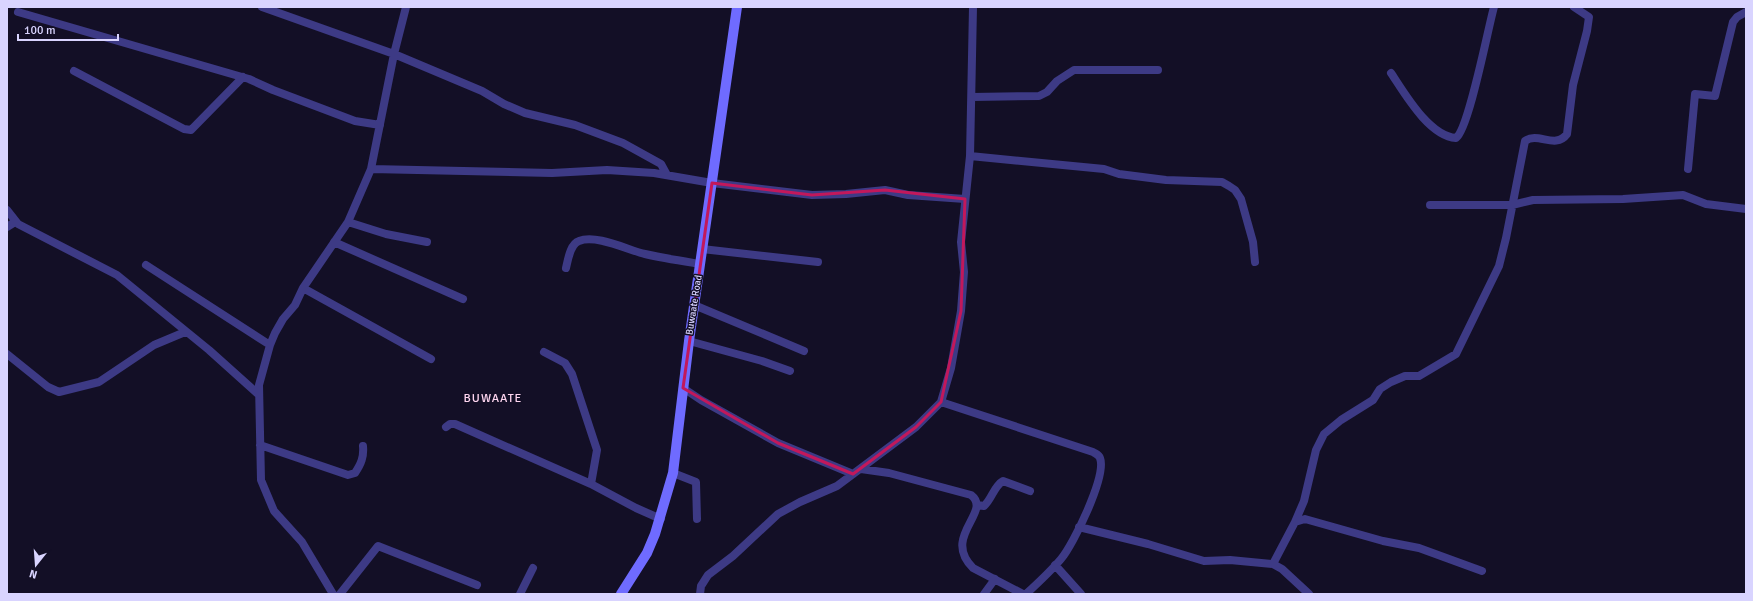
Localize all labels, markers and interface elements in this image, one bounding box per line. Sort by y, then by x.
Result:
scale bar [18,16,118,42]
text: 100 m [24,23,56,38]
street label: Buwaate Road [683,274,705,336]
district label: BUWAATE [464,391,522,406]
north arrow [16,545,56,585]
text: N [28,567,39,581]

